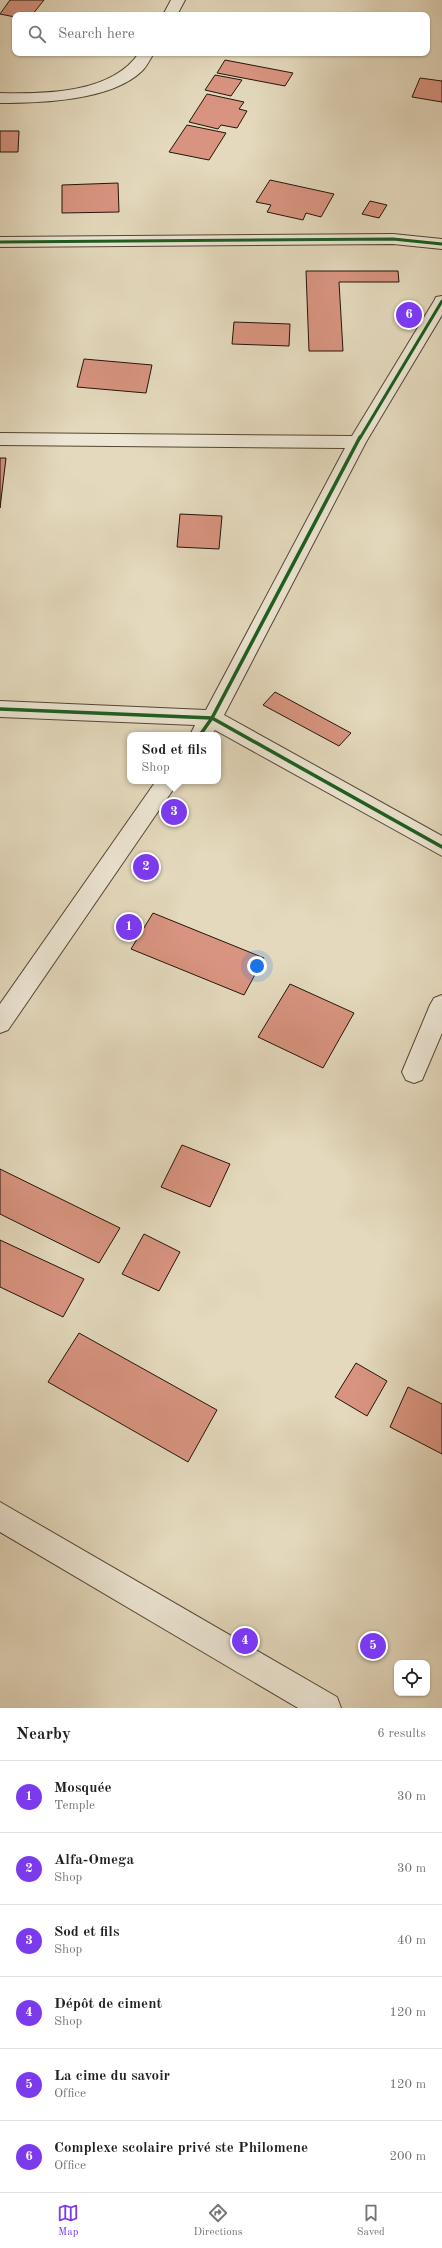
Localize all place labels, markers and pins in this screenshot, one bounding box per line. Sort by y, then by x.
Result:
pin: 6 [396,300,422,330]
pin: 3 [161,797,187,827]
pin: 2 [133,852,159,882]
pin: 1 [116,912,142,942]
pin: 4 [232,1626,258,1656]
pin: 5 [360,1631,386,1661]

